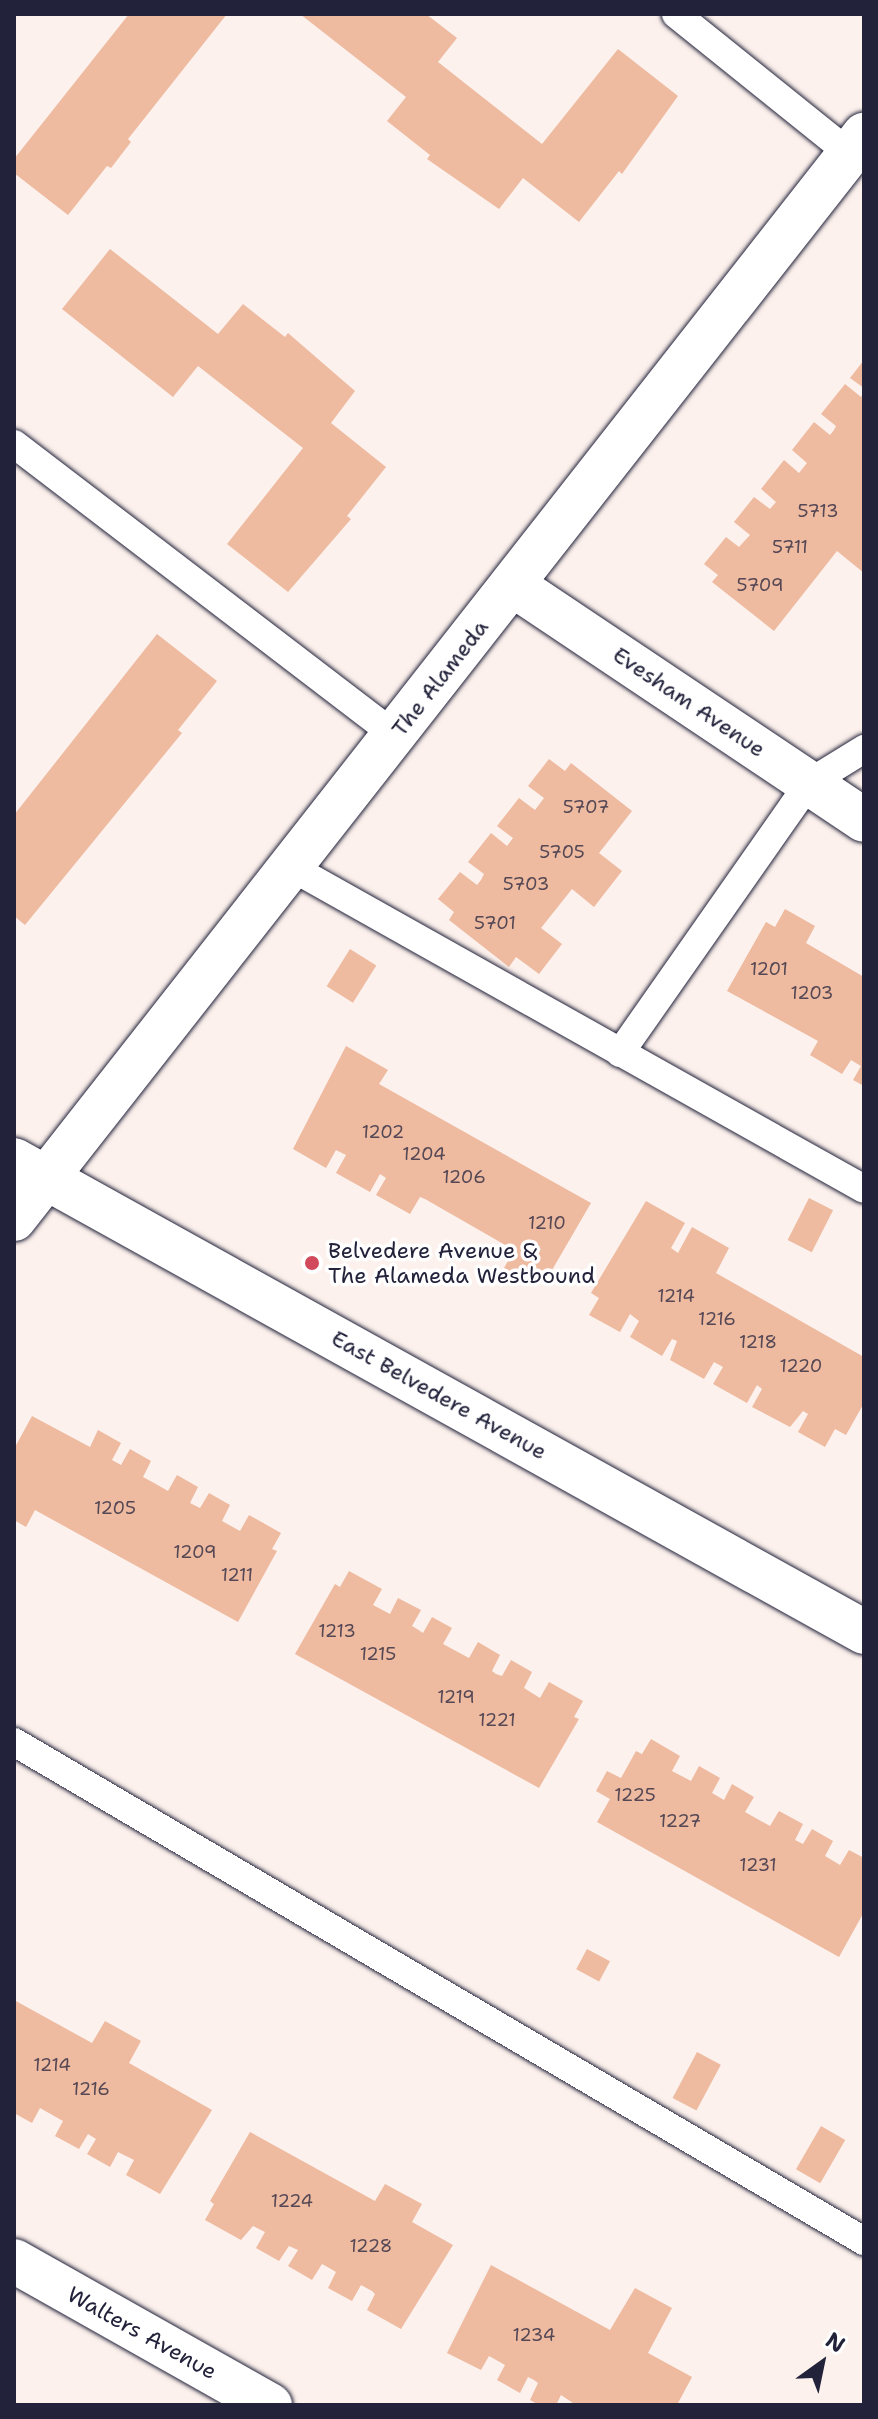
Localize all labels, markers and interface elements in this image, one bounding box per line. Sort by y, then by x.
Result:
house number: 5713 [797,500,839,522]
house number: 5711 [772,536,808,558]
house number: 5709 [737,574,783,596]
street label: The Alameda [386,614,494,742]
street label: Evesham Avenue [608,641,770,763]
house number: 5707 [563,796,609,818]
house number: 5705 [539,841,585,863]
house number: 5703 [503,873,549,895]
house number: 5701 [474,912,516,934]
house number: 1201 [750,958,788,980]
house number: 1203 [791,982,833,1004]
house number: 1202 [362,1121,404,1143]
house number: 1204 [402,1143,446,1165]
house number: 1206 [442,1166,486,1188]
house number: 1210 [528,1212,566,1234]
place label: Belvedere Avenue & The Alameda Westbound [328,1237,595,1288]
marker: Belvedere Avenue & The Alameda Westbound [303,1254,321,1272]
house number: 1214 [657,1285,695,1307]
house number: 1216 [698,1308,736,1330]
street label: East Belvedere Avenue [327,1325,551,1465]
house number: 1218 [739,1331,777,1353]
house number: 1220 [780,1355,822,1377]
house number: 1205 [94,1497,136,1519]
house number: 1209 [173,1541,217,1563]
house number: 1211 [221,1564,253,1586]
house number: 1213 [318,1620,356,1642]
house number: 1215 [360,1643,396,1665]
house number: 1219 [437,1686,475,1708]
house number: 1221 [478,1709,516,1731]
house number: 1225 [614,1784,656,1806]
house number: 1227 [659,1810,701,1832]
house number: 1231 [739,1854,777,1876]
house number: 1214 [33,2054,71,2076]
house number: 1216 [72,2078,110,2100]
house number: 1224 [271,2190,313,2212]
house number: 1228 [350,2235,392,2257]
street label: Walters Avenue [63,2281,221,2385]
north arrow [782,2323,862,2403]
house number: 1234 [513,2324,555,2346]
text: N [820,2326,851,2359]

